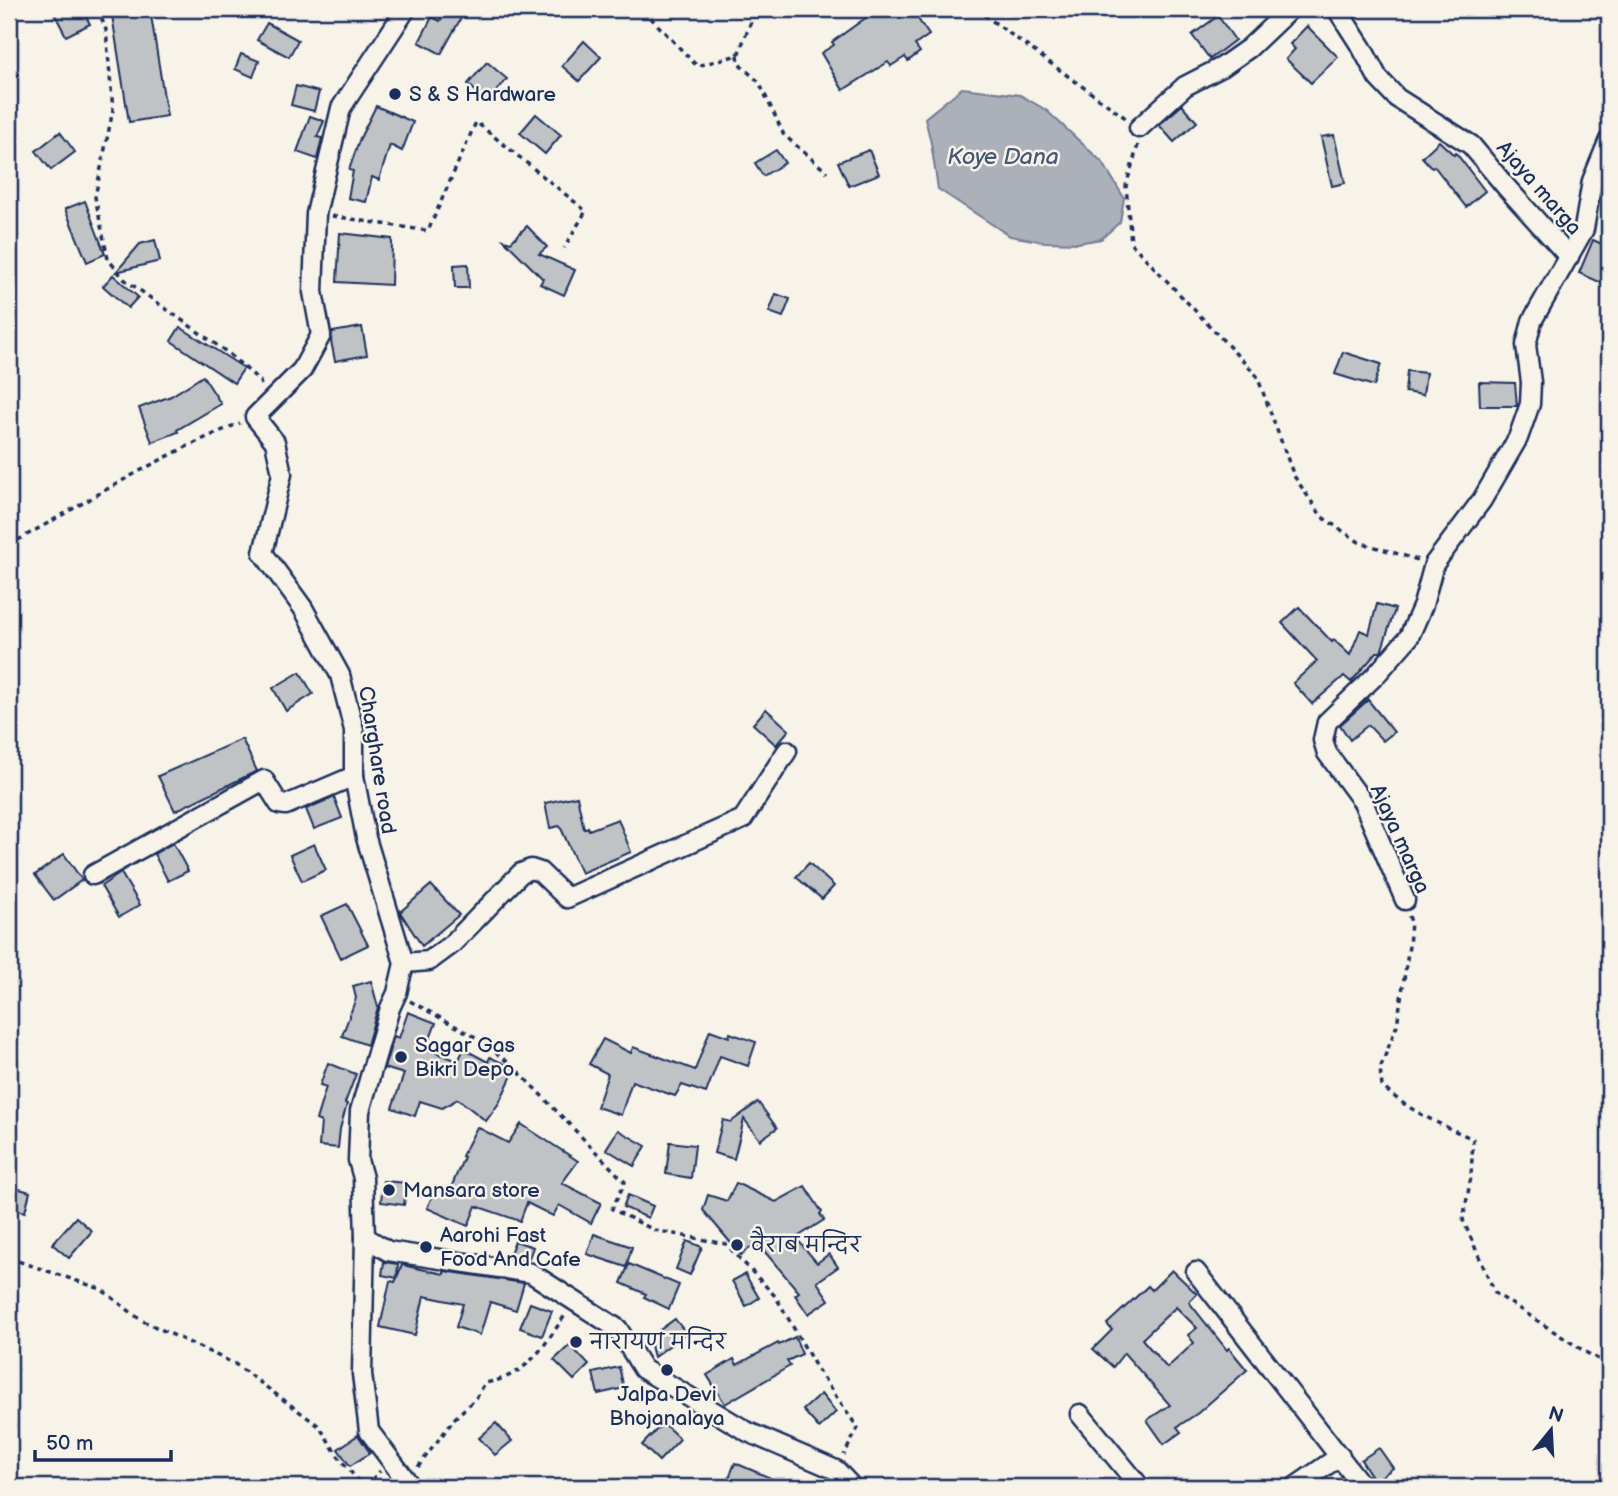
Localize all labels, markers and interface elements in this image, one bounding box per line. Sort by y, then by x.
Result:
place label: S & S Hardware [409,82,556,107]
marker: S & S Hardware [387,86,403,102]
street label: Ajaya marga [1491,136,1587,240]
water label: Koye Dana [947,143,1059,171]
street label: Charghare road [353,684,401,836]
street label: Ajaya marga [1365,781,1435,897]
place label: Sagar Gas Bikri Depo [415,1033,515,1082]
marker: Sagar Gas Bikri Depo [393,1049,409,1065]
place label: Mansara store [403,1178,540,1203]
marker: Mansara store [381,1182,397,1198]
place label: Aarohi Fast Food And Cafe [440,1223,581,1272]
place label: वैराब मन्दिर [750,1226,862,1258]
marker: वैराब मन्दिर [729,1237,745,1253]
marker: Aarohi Fast Food And Cafe [418,1239,434,1255]
place label: नारायण मन्दिर [589,1326,728,1355]
marker: नारायण मन्दिर [568,1334,584,1350]
marker: Jalpa Devi Bhojanalaya [659,1362,675,1378]
place label: Jalpa Devi Bhojanalaya [609,1382,725,1431]
north arrow [1516,1394,1586,1464]
text: N [1545,1402,1566,1428]
scale bar [35,1419,172,1463]
text: 50 m [46,1431,93,1456]

